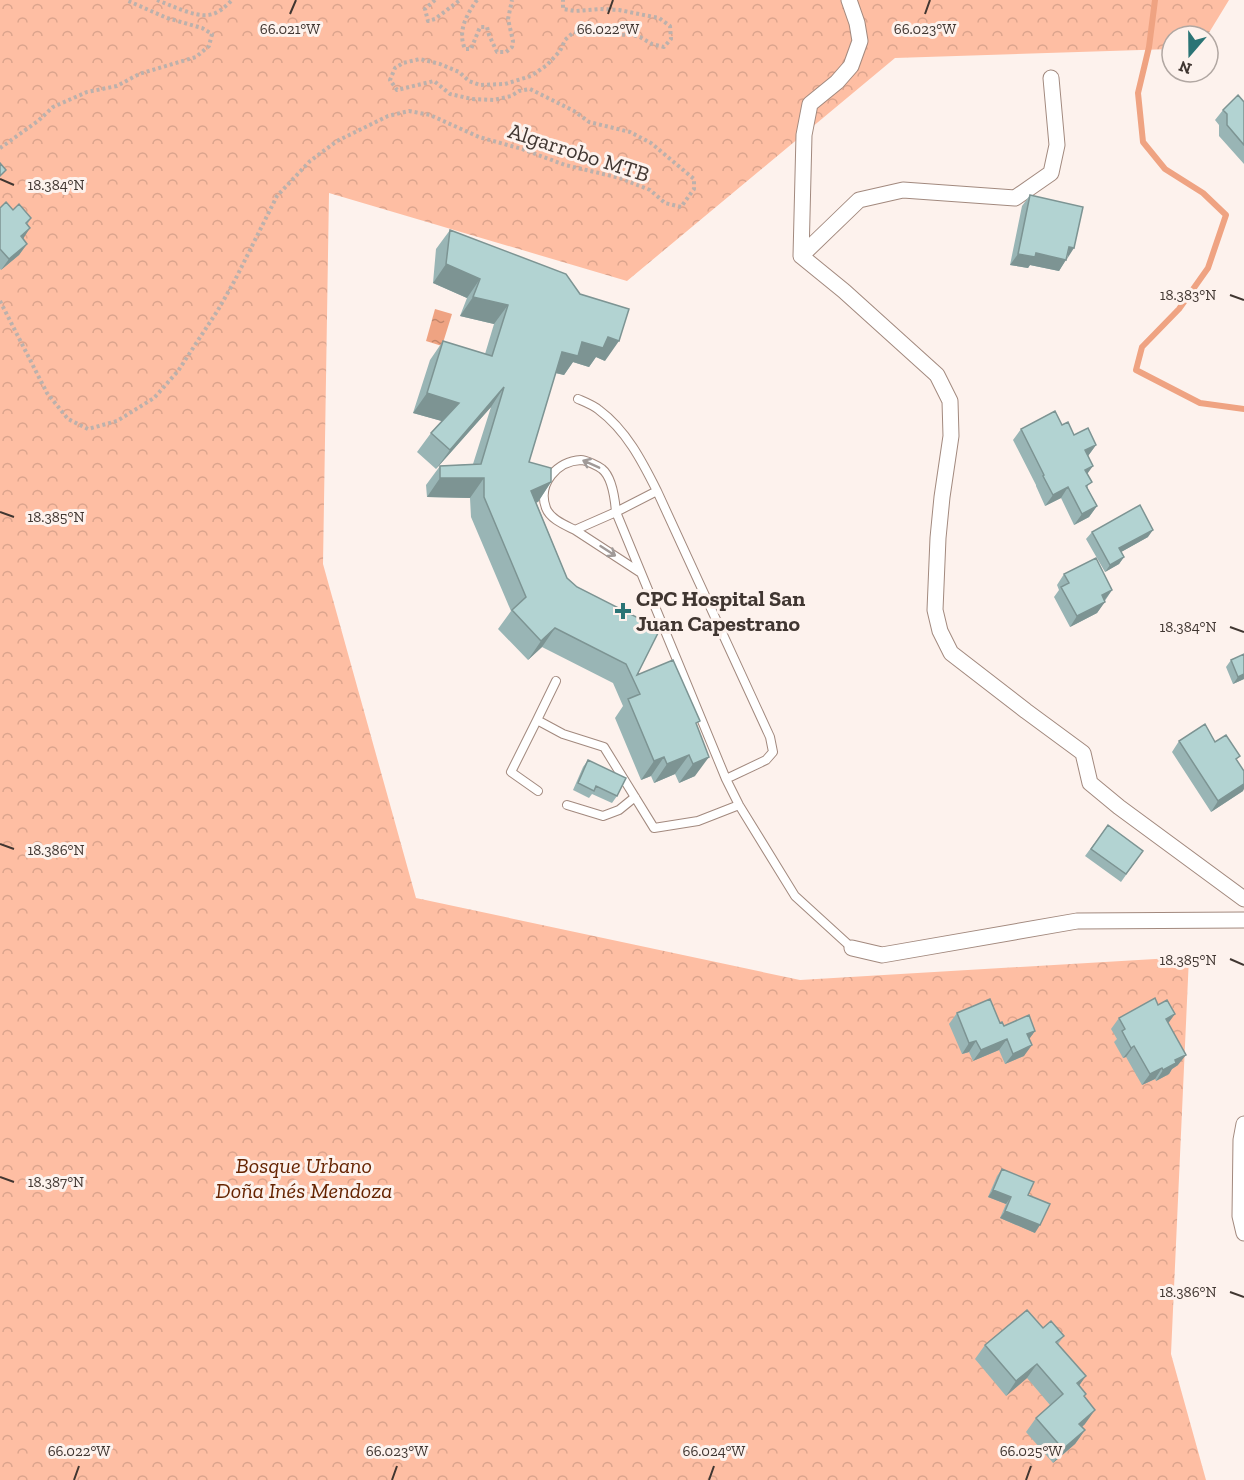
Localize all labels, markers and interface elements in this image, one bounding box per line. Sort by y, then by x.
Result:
text: 66.021°W [260,20,320,38]
text: 66.022°W [577,20,639,38]
text: 66.023°W [894,20,956,38]
north arrow [1160,24,1220,84]
text: N [1176,57,1194,79]
street label: Algarrobo MTB [505,117,653,188]
text: 18.384°N [27,176,85,194]
text: 18.383°N [1160,286,1216,304]
one-way arrow [583,458,601,469]
text: 18.385°N [28,508,84,526]
one-way arrow [599,545,616,557]
place label: CPC Hospital San Juan Capestrano [636,585,805,637]
marker: CPC Hospital San Juan Capestrano [614,602,632,620]
text: 18.384°N [1159,618,1217,636]
text: 18.386°N [27,841,85,859]
text: 18.385°N [1160,951,1216,969]
park label: Bosque Urbano Doña Inés Mendoza [216,1152,392,1204]
text: 18.387°N [28,1173,84,1191]
text: 18.386°N [1159,1283,1217,1301]
text: 66.022°W [48,1442,110,1460]
text: 66.023°W [366,1442,428,1460]
text: 66.024°W [683,1442,745,1460]
text: 66.025°W [1000,1442,1062,1460]

